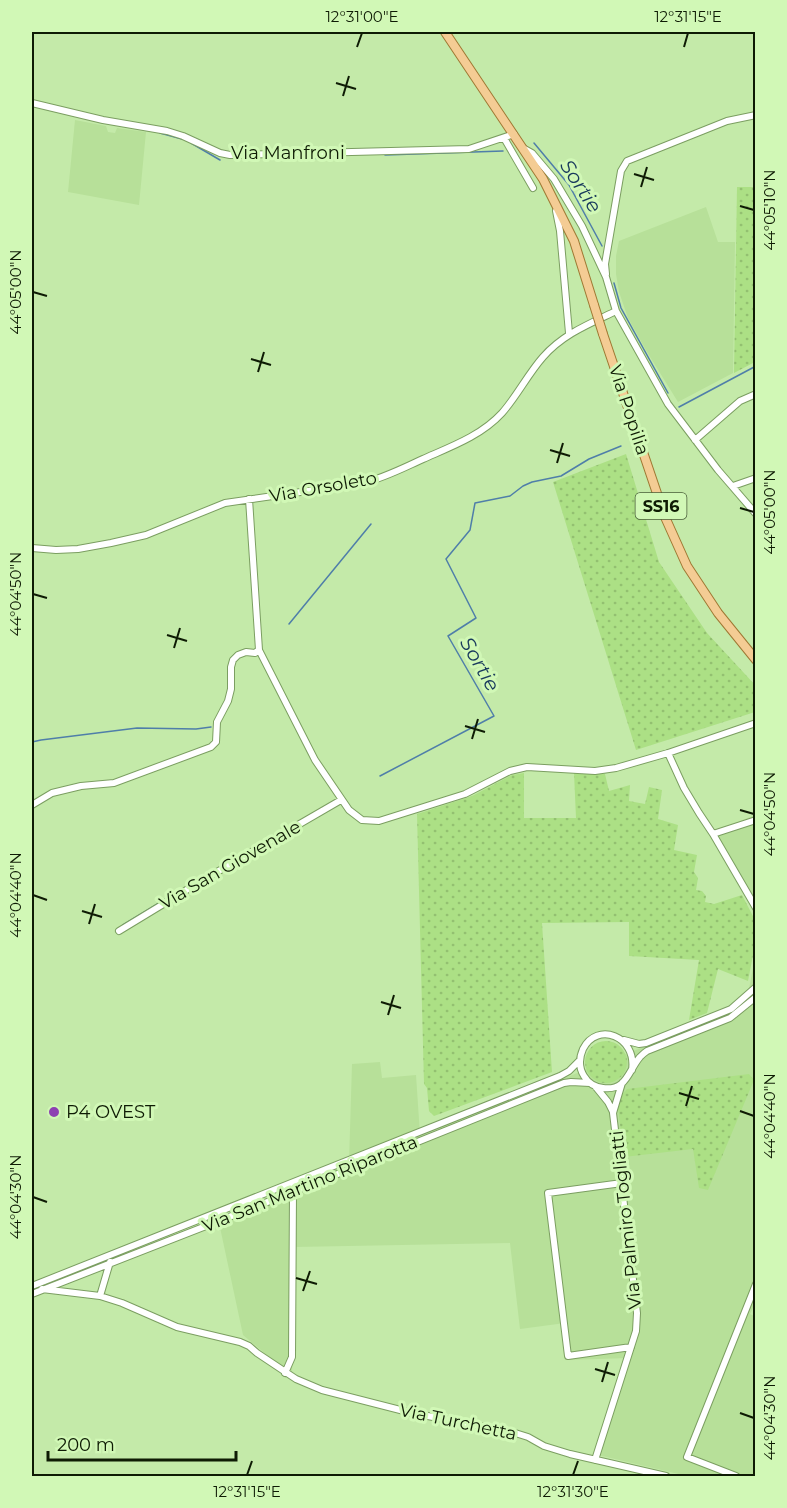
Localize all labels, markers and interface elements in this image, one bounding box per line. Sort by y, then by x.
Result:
text: 12°31'00"E [325,7,399,26]
text: 12°31'15"E [654,7,722,26]
street label: Via Manfroni [231,142,345,164]
water label: Sortie [555,155,607,217]
text: 44°05'10"N [760,169,779,251]
text: 44°05'00"N [6,249,25,335]
street label: Via Popilia [604,362,654,458]
street label: Via Orsoleto [268,467,378,507]
text: 44°05'00"N [760,469,779,555]
road number: SS16 [636,493,686,519]
text: 44°04'50"N [6,552,25,636]
water label: Sortie [455,633,505,695]
text: 44°04'50"N [760,772,779,856]
street label: Via San Giovenale [155,816,305,914]
text: 44°04'40"N [6,852,25,938]
text: 44°04'40"N [760,1073,779,1159]
place label: P4 OVEST [66,1101,156,1123]
marker: P4 OVEST [47,1105,61,1119]
street label: Via Palmiro Togliatti [606,1129,646,1311]
street label: Via San Martino Riparotta [199,1131,421,1237]
text: 44°04'30"N [6,1155,25,1239]
text: 44°04'30"N [760,1376,779,1460]
street label: Via Turchetta [397,1399,519,1445]
scale bar [48,1424,236,1462]
text: 200 m [57,1434,115,1456]
text: 12°31'15"E [213,1482,281,1501]
text: 12°31'30"E [537,1482,609,1501]

